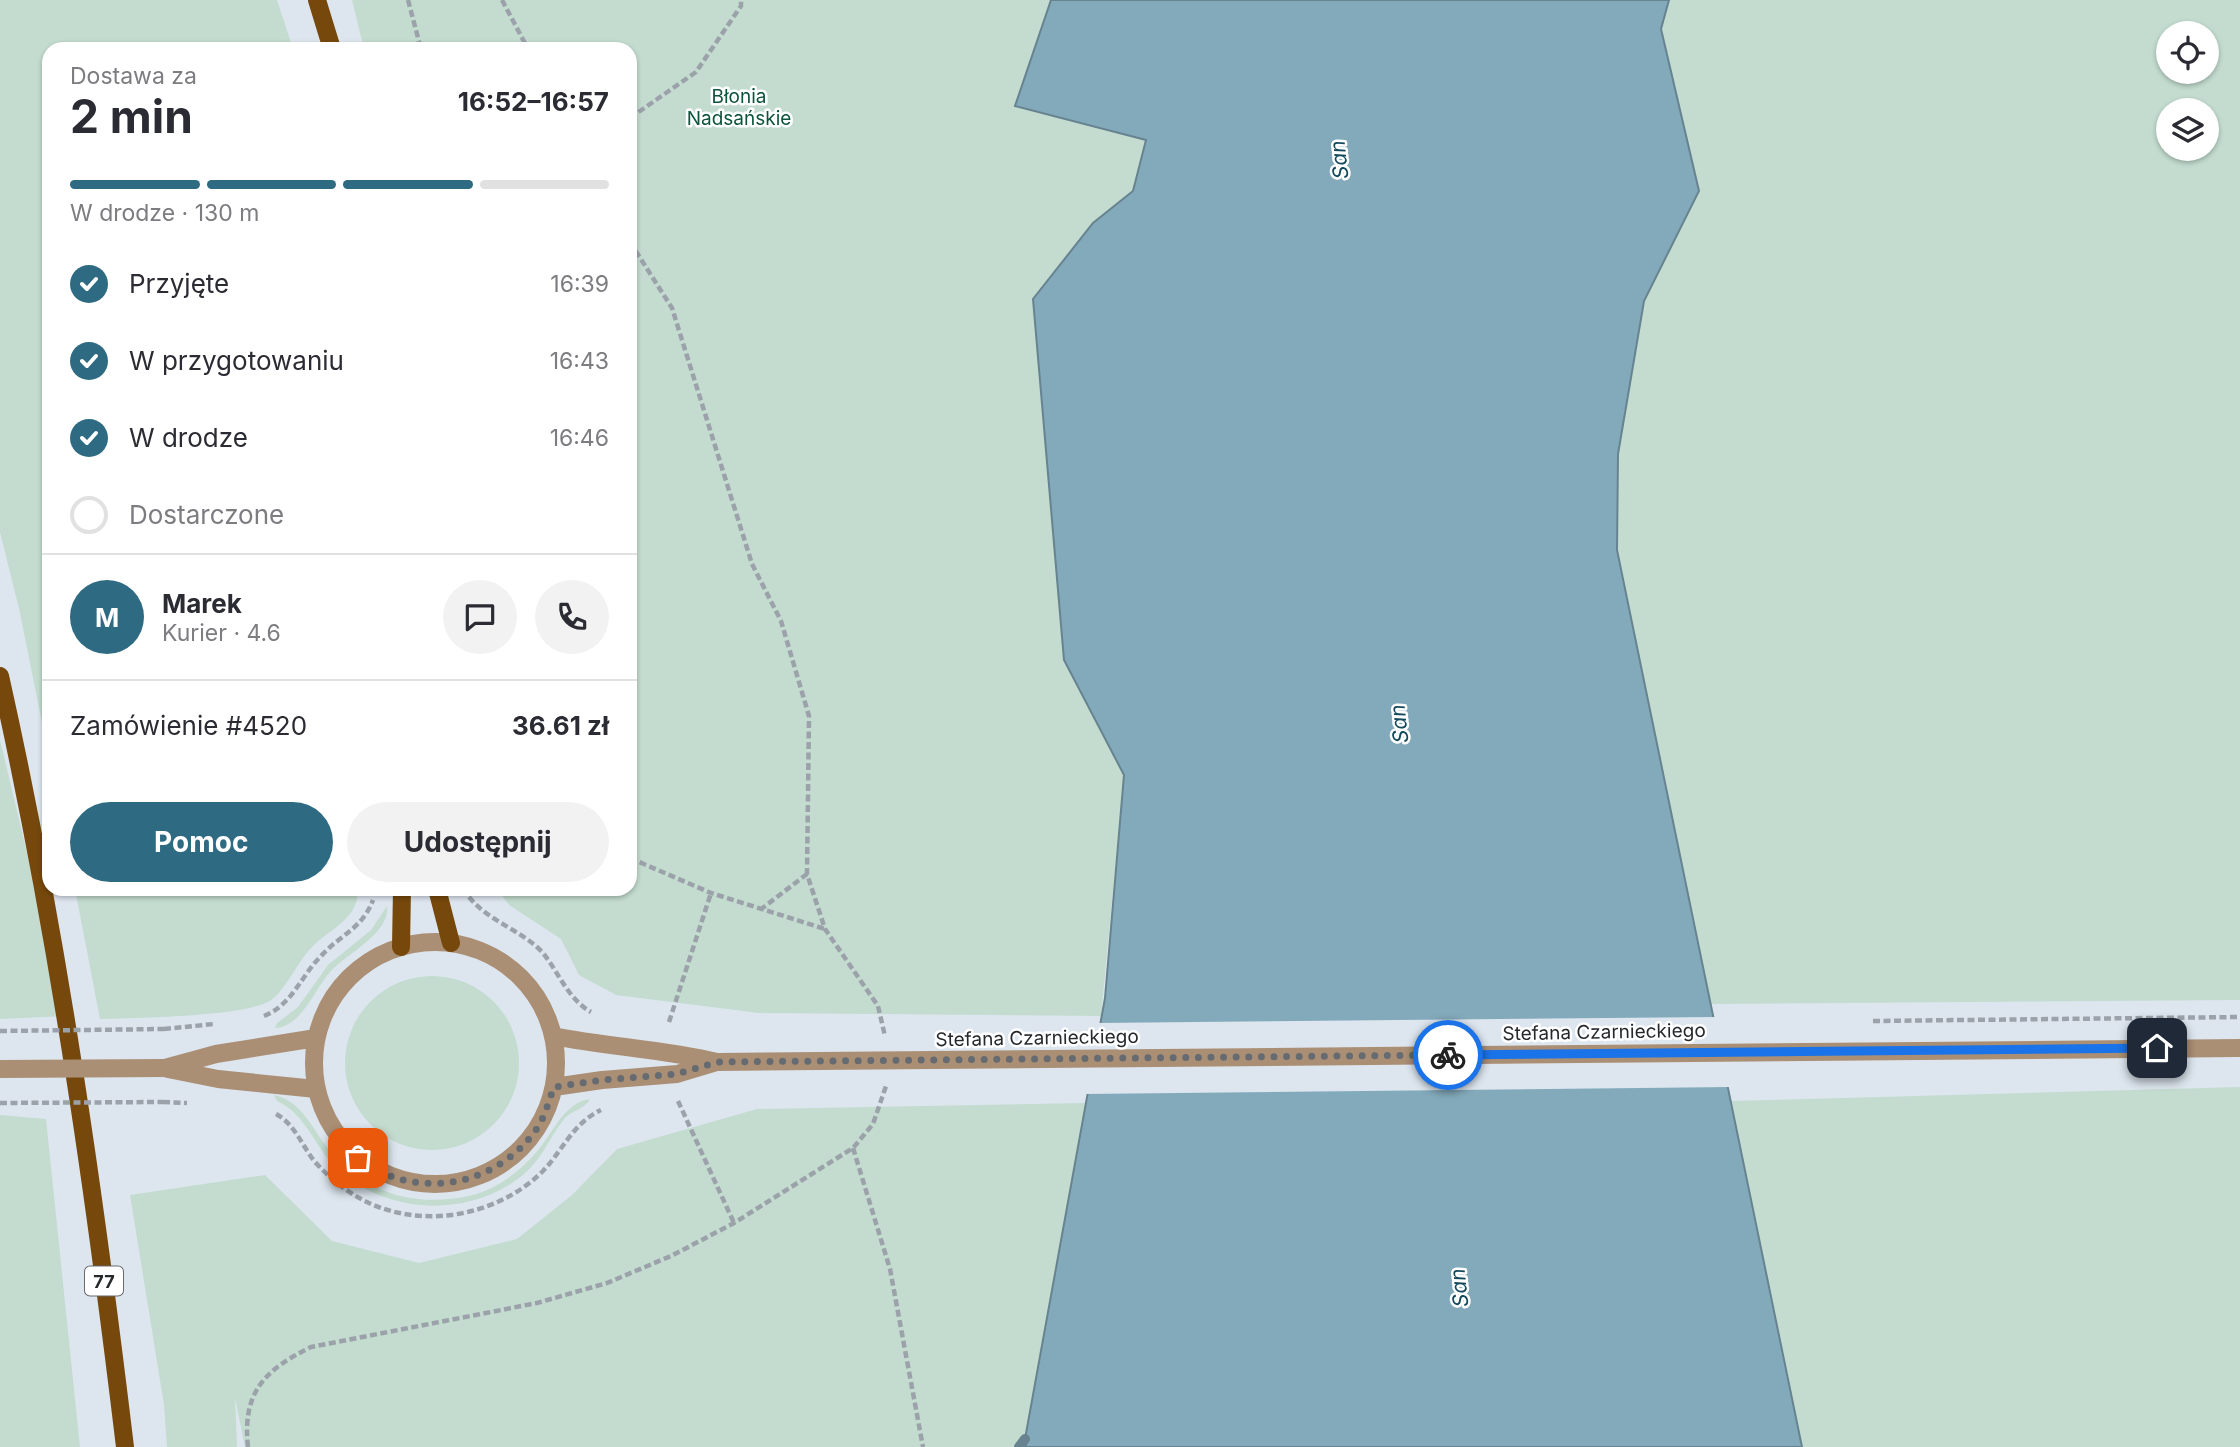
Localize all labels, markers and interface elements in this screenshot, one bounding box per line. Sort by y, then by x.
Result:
map controls [2156,21,2219,161]
button: locate [2156,21,2219,84]
text: Dostawa za [70,62,197,90]
park label: Błonia Nadsańskie [687,85,791,130]
text: 16:52–16:57 [458,86,609,117]
text: 2 min [70,88,193,144]
button: layers [2156,98,2219,161]
water label: San [1325,139,1353,181]
text: W drodze · 130 m [70,199,259,227]
icon: check [70,265,108,303]
text: Przyjęte [129,268,229,299]
text: 16:39 [550,270,609,298]
icon: check [70,342,108,380]
text: W przygotowaniu [129,345,344,376]
text: 16:43 [550,347,609,375]
icon: check [70,419,108,457]
text: W drodze [129,422,248,453]
text: 16:46 [550,424,609,452]
text: Dostarczone [129,499,284,530]
button: chat [443,580,517,654]
button: phone [535,580,609,654]
text: Marek [162,588,242,619]
text: M [95,602,119,633]
text: Kurier · 4.6 [162,619,281,647]
water label: San [1385,703,1413,745]
text: Zamówienie #4520 [70,710,307,741]
text: 36.61 zł [512,710,609,741]
button: Pomoc [70,802,333,882]
button: Udostępnij [347,802,609,882]
pin [2127,1018,2187,1078]
street label: Stefana Czarnieckiego [1502,1019,1706,1045]
courier [1413,1020,1483,1090]
street label: Stefana Czarnieckiego [935,1025,1139,1051]
icon: home [2138,1029,2176,1067]
icon: bike [1429,1036,1467,1074]
pin [328,1128,388,1188]
icon: bag [339,1139,377,1177]
road number: 77 [85,1266,123,1296]
water label: San [1445,1267,1473,1309]

